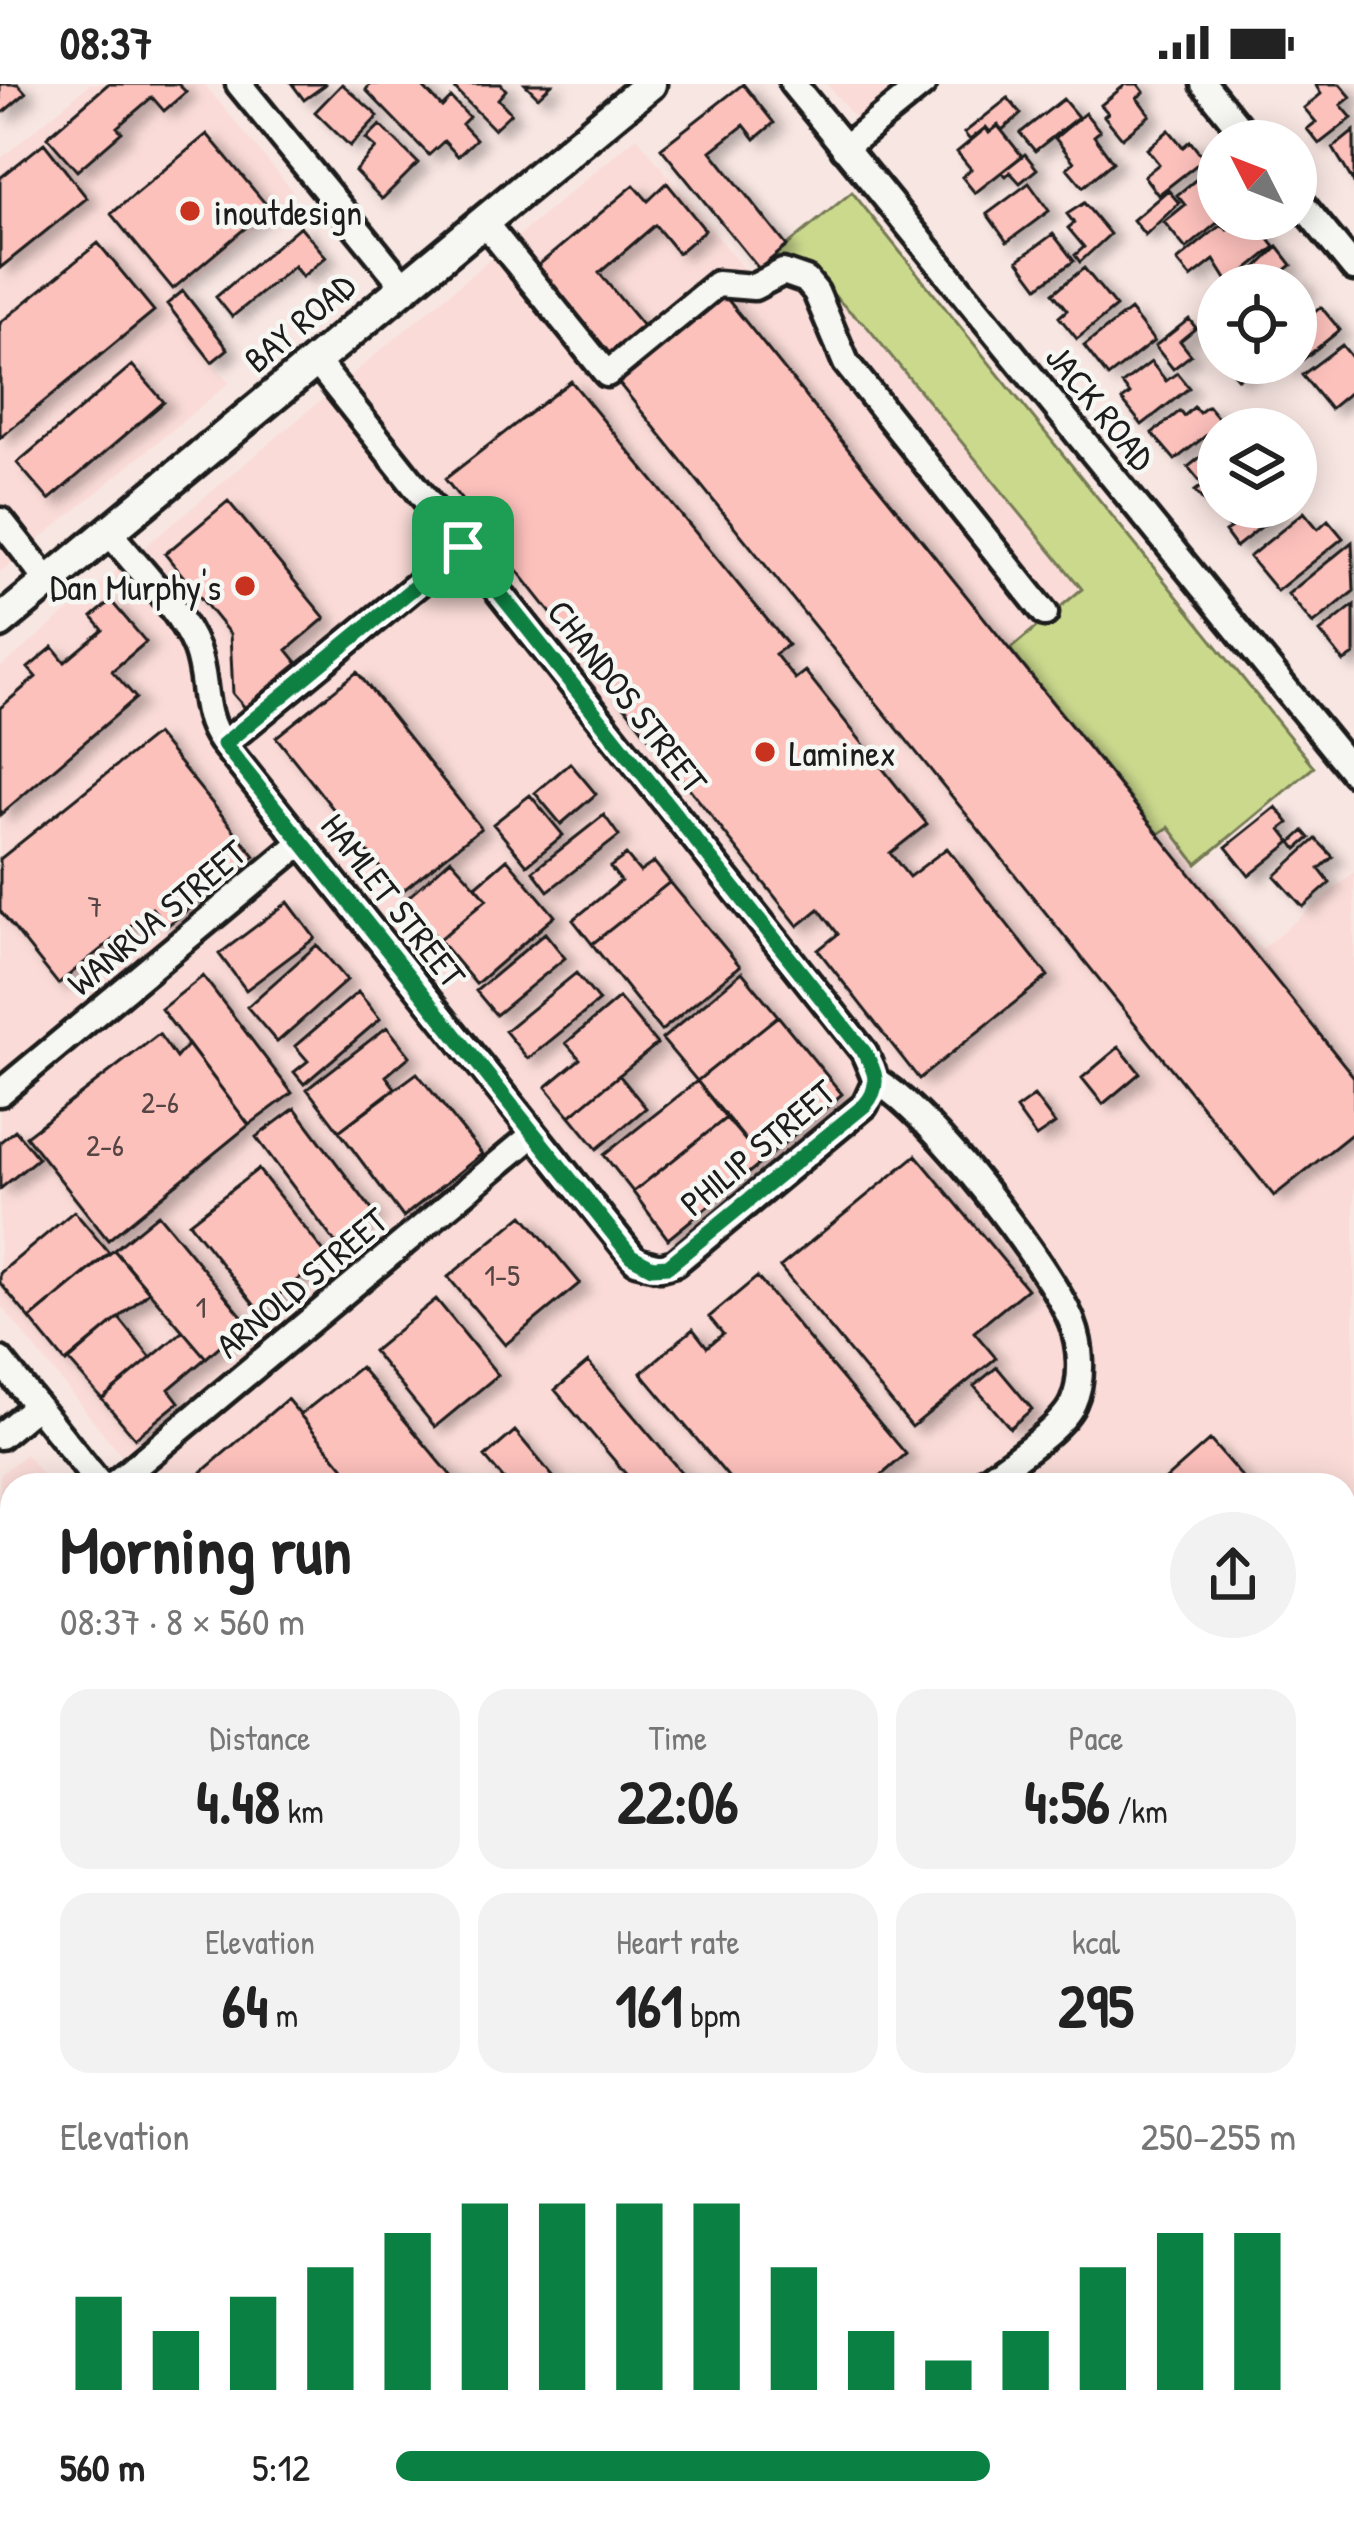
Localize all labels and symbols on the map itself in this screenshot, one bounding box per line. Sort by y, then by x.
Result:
north arrow [1197,120,1317,240]
place label: inoutdesign [214,187,362,236]
marker: inoutdesign [177,198,203,224]
street label: BAY ROAD [233,261,365,383]
street label: JACK ROAD [1035,334,1167,480]
pin [412,496,514,598]
place label: Dan Murphy's [50,562,221,611]
marker: Dan Murphy's [232,573,258,599]
street label: CHANDOS STREET [537,589,720,804]
place label: Laminex [789,728,896,777]
marker: Laminex [752,739,778,765]
street label: HAMLET STREET [310,803,478,998]
street label: WANRUA STREET [56,827,257,1006]
house number: 7 [88,886,102,926]
street label: PHILIP STREET [669,1067,846,1226]
house number: 2-6 [141,1082,179,1122]
house number: 2-6 [86,1125,124,1165]
street label: ARNOLD STREET [205,1195,398,1368]
house number: 1-5 [484,1255,520,1295]
house number: 1 [196,1287,206,1327]

